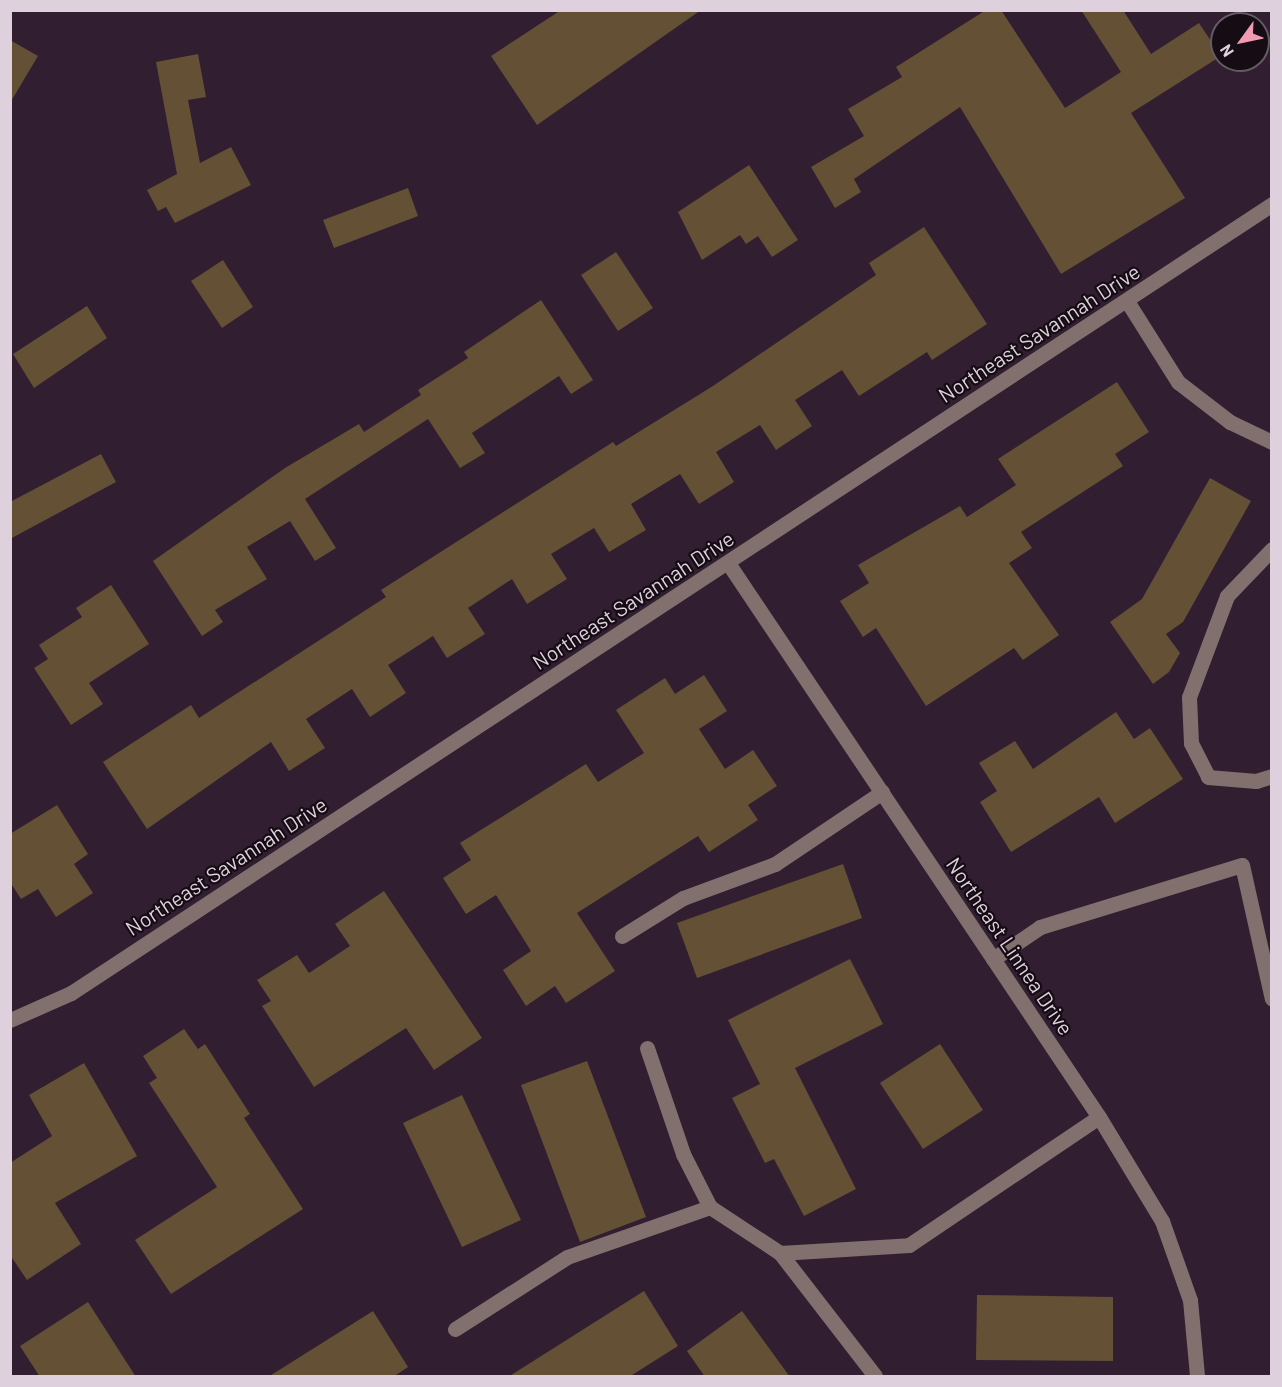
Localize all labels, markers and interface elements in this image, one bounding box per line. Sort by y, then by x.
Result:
north arrow [1210,12,1270,72]
text: N [1215,41,1237,61]
street label: Northeast Savannah Drive [934,258,1144,408]
street label: Northeast Savannah Drive [528,525,738,675]
street label: Northeast Savannah Drive [121,791,331,941]
street label: Northeast Linnea Drive [941,852,1079,1040]

